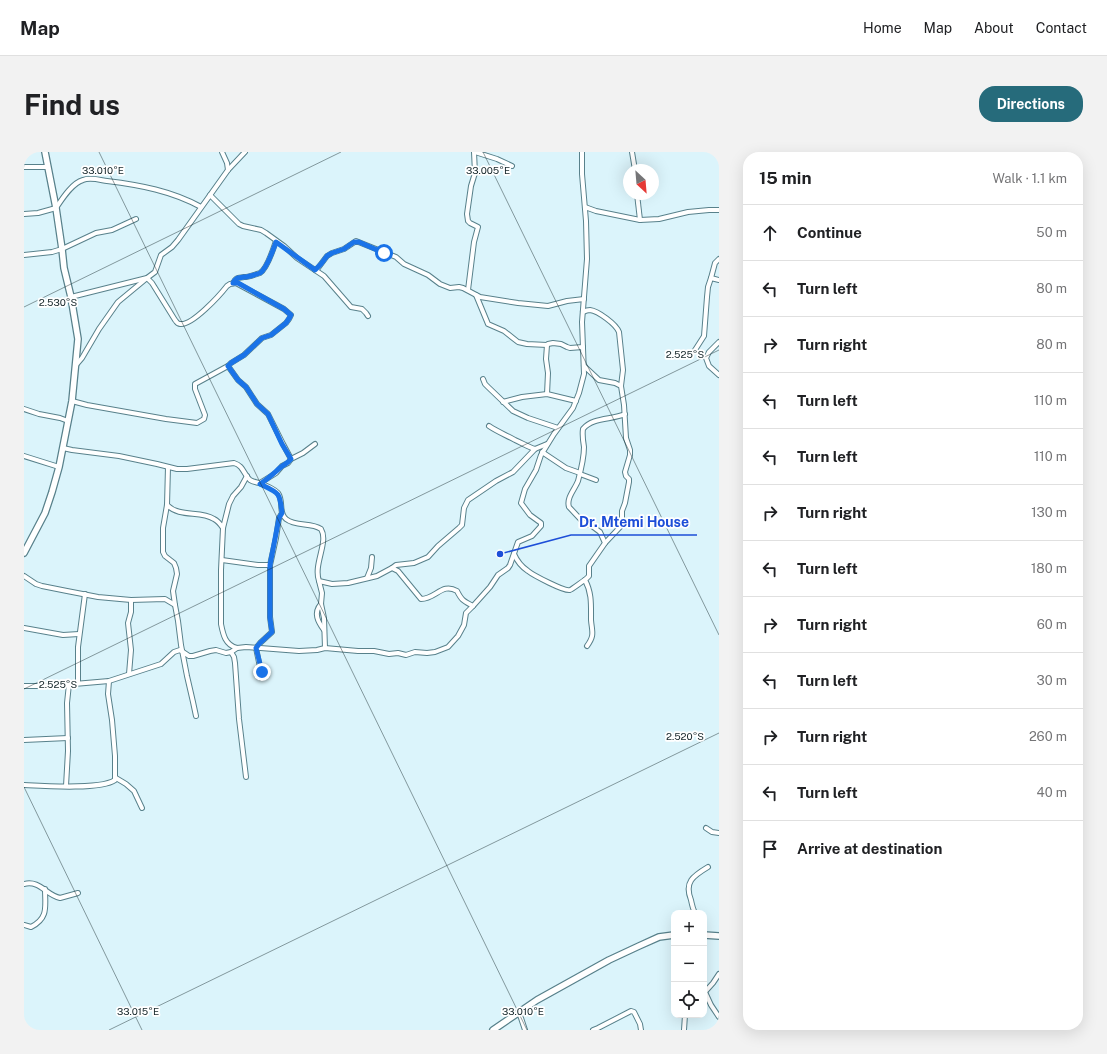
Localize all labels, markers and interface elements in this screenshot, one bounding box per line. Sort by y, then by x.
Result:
text: Map [20,17,60,39]
text: Home [863,20,902,36]
text: Map [924,20,952,36]
text: About [974,20,1014,36]
text: Contact [1036,20,1087,36]
button: Directions [979,86,1083,122]
text: Find us [24,88,120,121]
text: 33.010°E [82,164,124,176]
text: 33.005°E [466,164,510,176]
north arrow [623,164,659,200]
text: 15 min [759,168,811,188]
text: Walk · 1.1 km [992,171,1067,186]
icon: ahead [759,222,781,244]
text: Continue [797,224,862,241]
text: 50 m [1036,225,1067,240]
route start [375,244,393,262]
icon: left [759,278,781,300]
text: Turn left [797,280,858,297]
text: 80 m [1036,281,1067,296]
text: 2.530°S [39,296,77,308]
icon: right [759,334,781,356]
text: Turn right [797,336,867,353]
text: 80 m [1036,337,1067,352]
text: 2.525°S [666,348,704,360]
icon: left [759,390,781,412]
text: Turn left [797,392,858,409]
text: 110 m [1034,393,1067,408]
icon: left [759,446,781,468]
text: Turn left [797,448,858,465]
text: 110 m [1034,449,1067,464]
icon: right [759,502,781,524]
text: Turn right [797,504,867,521]
text: 130 m [1031,505,1067,520]
callout: Dr. Mtemi House [571,509,697,535]
text: Dr. Mtemi House [579,514,689,530]
icon: left [759,558,781,580]
text: Turn left [797,560,858,577]
text: 180 m [1031,561,1067,576]
icon: right [759,614,781,636]
text: Turn right [797,616,867,633]
text: 60 m [1037,617,1067,632]
route end [253,663,271,681]
icon: left [759,670,781,692]
text: Turn left [797,672,858,689]
text: 30 m [1037,673,1067,688]
text: 2.525°S [39,678,77,690]
icon: right [759,726,781,748]
text: Turn right [797,728,867,745]
text: 260 m [1029,729,1067,744]
text: 2.520°S [666,730,704,742]
icon: left [759,782,781,804]
text: Turn left [797,784,858,801]
text: 40 m [1036,785,1067,800]
icon: arrive [759,838,781,860]
text: Arrive at destination [797,840,942,857]
map controls [671,910,707,1018]
button: + [671,910,707,946]
button: − [671,946,707,982]
button: locate [671,982,707,1018]
text: 33.015°E [117,1005,159,1017]
text: 33.010°E [502,1005,544,1017]

